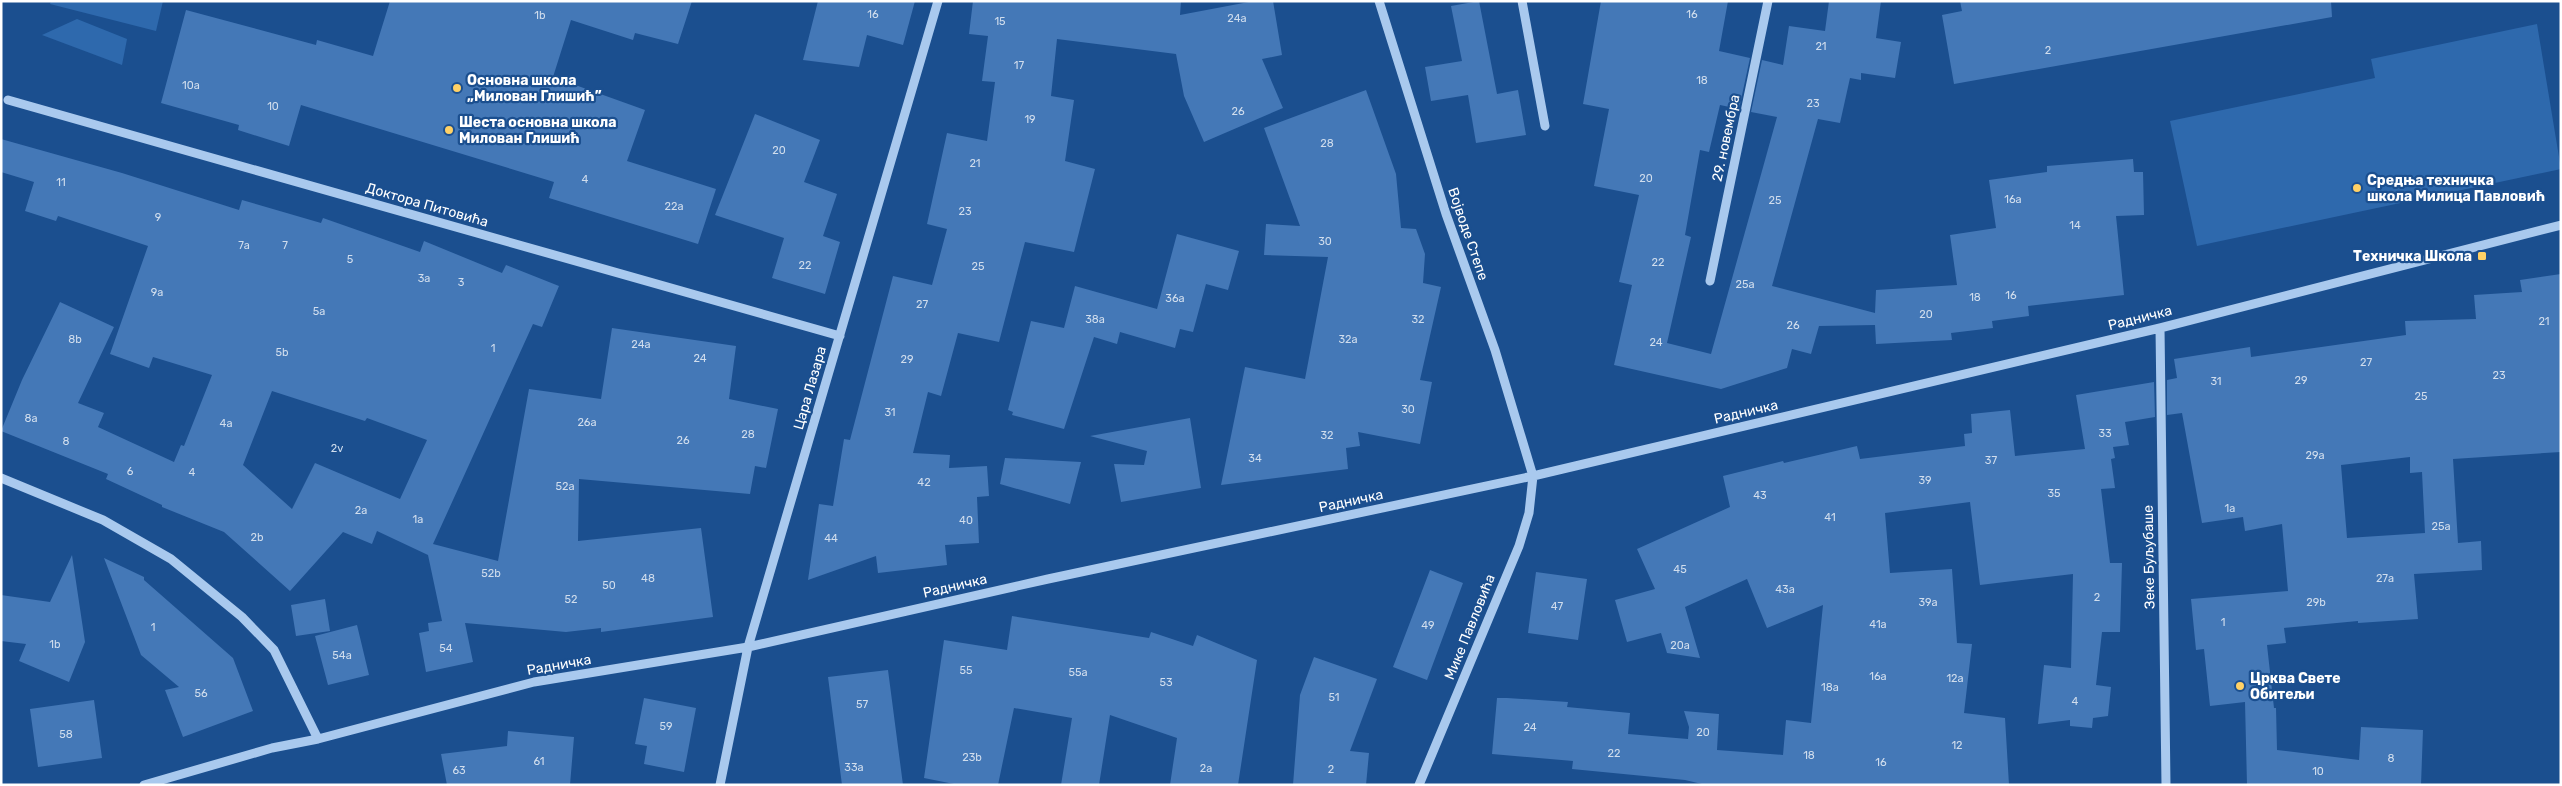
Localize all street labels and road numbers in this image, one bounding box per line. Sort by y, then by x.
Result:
street label: 29. новембра [1708,93,1744,183]
street label: Доктора Питовића [364,179,490,231]
street label: Војводе Степе [1444,185,1492,283]
street label: Радничка [2106,302,2174,334]
street label: Цара Лазара [790,344,830,432]
street label: Радничка [1712,396,1780,428]
street label: Радничка [1317,486,1385,516]
street label: Зеке Буљубаше [2140,505,2158,609]
street label: Радничка [921,570,989,602]
street label: Мике Павловића [1441,572,1499,682]
street label: Радничка [525,651,593,679]

